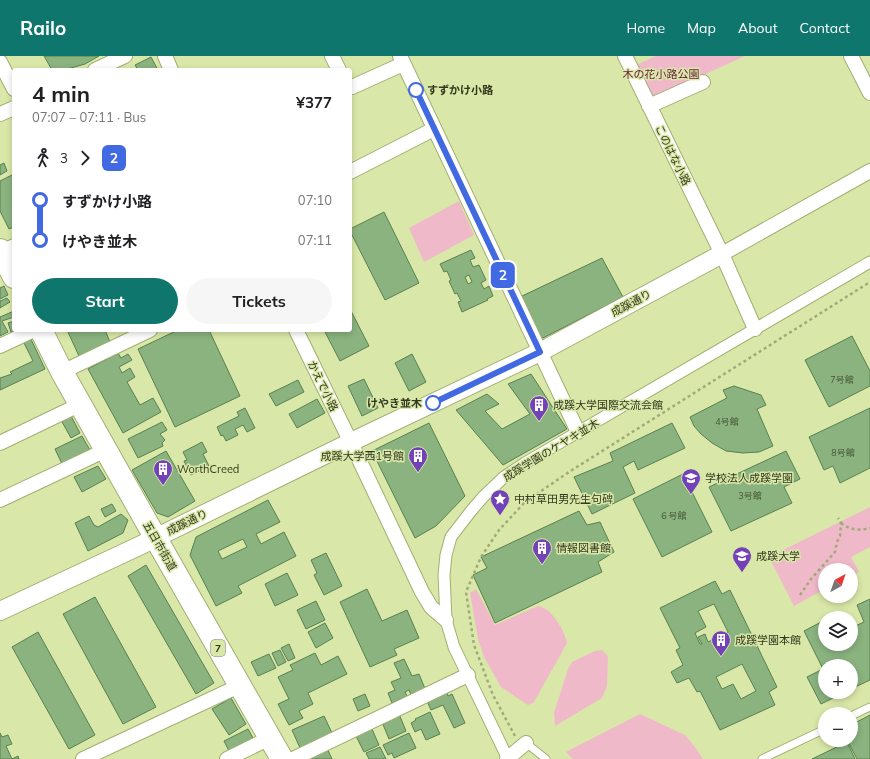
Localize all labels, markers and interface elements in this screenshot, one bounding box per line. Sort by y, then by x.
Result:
text: Railo [20,16,66,40]
text: Home [626,19,665,37]
text: Map [687,19,716,37]
text: About [738,19,778,37]
text: Contact [800,19,850,37]
park label: 木の花小路公園 [623,67,700,81]
text: 4 min [32,80,90,108]
marker: すずかけ小路 [408,82,424,98]
place label: すずかけ小路 [427,83,494,97]
text: ¥377 [296,93,332,112]
text: 07:07 – 07:11 · Bus [32,109,146,125]
street label: このはな小路 [652,122,694,188]
icon: walk [32,147,54,169]
icon: forward [74,147,96,169]
text: 2 [110,149,118,167]
text: 3 [60,150,68,166]
text: すずかけ小路 [62,192,152,211]
text: 07:10 [298,192,332,208]
text: けやき並木 [62,232,137,251]
text: 07:11 [298,232,332,248]
line badge: 2 [490,262,516,288]
text: 2 [499,266,507,284]
button: Start [32,278,178,324]
button: Tickets [186,278,332,324]
street label: 成蹊通り [608,286,654,320]
street label: かえで小路 [305,358,341,414]
house number: 7号館 [830,374,854,385]
building icon: 成蹊大学国際交流会館 [528,394,550,422]
marker: けやき並木 [425,395,441,411]
place label: けやき並木 [367,396,422,410]
place label: 成蹊大学国際交流会館 [553,398,663,412]
street label: 成蹊学園のケヤキ並木 [500,416,602,484]
house number: 4号館 [715,416,739,427]
building icon: 成蹊大学西1号館 [407,445,429,473]
house number: 8号館 [831,447,855,458]
place label: 成蹊大学西1号館 [320,449,404,463]
building icon: WorthCreed [152,458,174,486]
place label: WorthCreed [177,462,239,476]
school or university icon: 学校法人成蹊学園 [680,467,702,495]
place label: 学校法人成蹊学園 [705,471,793,485]
place icon: 中村草田男先生句碑 [489,488,511,516]
house number: 3号館 [738,490,762,501]
place label: 中村草田男先生句碑 [514,492,613,506]
street label: 成蹊通り [164,506,210,538]
house number: ６号館 [659,510,687,521]
street label: 五日市街道 [140,519,180,573]
building icon: 情報図書館 [531,537,553,565]
place label: 情報図書館 [556,541,611,555]
school or university icon: 成蹊大学 [731,545,753,573]
place label: 成蹊大学 [756,549,800,563]
north arrow [818,563,858,603]
map controls [818,563,858,747]
button: layers [818,611,858,651]
building icon: 成蹊学園本館 [710,629,732,657]
place label: 成蹊学園本館 [735,633,801,647]
road number: 7 [211,640,225,656]
button: + [818,659,858,699]
button: − [818,707,858,747]

